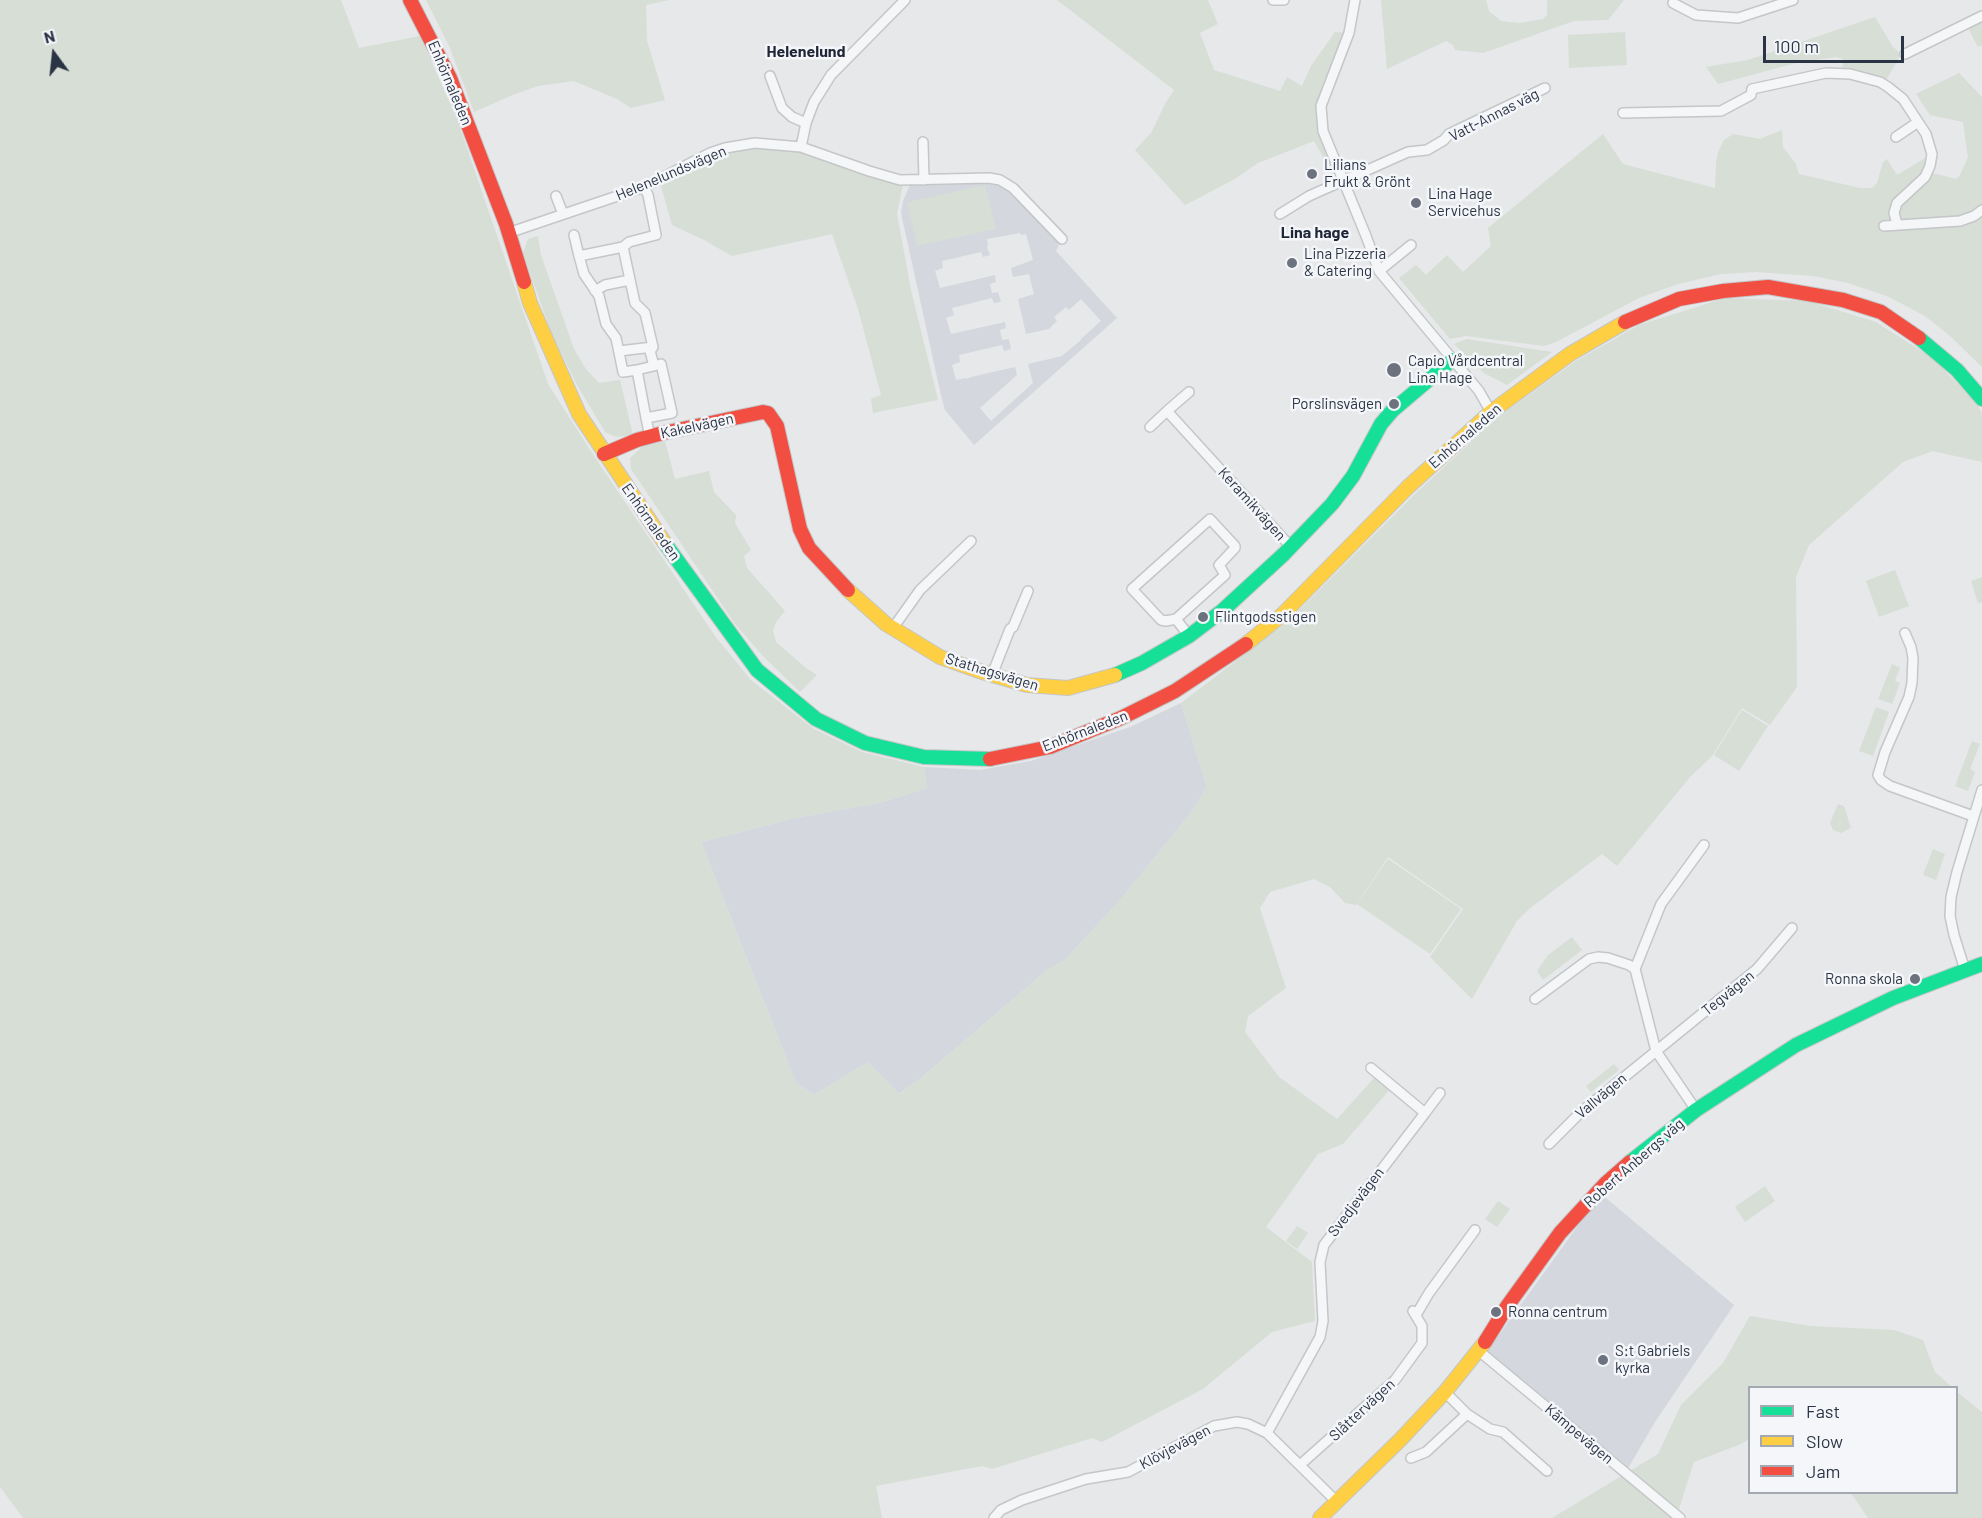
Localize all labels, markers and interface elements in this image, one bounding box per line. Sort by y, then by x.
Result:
north arrow [24,24,84,84]
scale bar [1766,24,1907,62]
text: N [42,26,57,47]
text: 100 m [1774,35,1819,57]
street label: Enhörnaleden [424,38,476,128]
district label: Helenelund [766,42,846,62]
street label: Vatt-Annas väg [1446,85,1542,145]
street label: Helenelundsvägen [613,142,729,204]
place label: Lilians Frukt & Grönt [1324,156,1411,191]
marker: Lilians Frukt & Grönt [1305,167,1319,181]
place label: Lina Hage Servicehus [1428,185,1501,220]
marker: Lina Hage Servicehus [1409,196,1423,210]
district label: Lina hage [1281,223,1349,243]
place label: Lina Pizzeria & Catering [1304,245,1386,280]
marker: Lina Pizzeria & Catering [1285,256,1299,270]
place label: Capio Vårdcentral Lina Hage [1408,352,1523,387]
marker: Capio Vårdcentral Lina Hage [1385,361,1403,379]
place label: Porslinsvägen [1292,395,1382,413]
marker: Porslinsvägen [1387,397,1401,411]
street label: Enhörnaleden [1425,400,1505,472]
street label: Kakelvägen [659,409,735,443]
street label: Keramikvägen [1214,464,1290,544]
street label: Enhörnaleden [618,480,684,564]
place label: Flintgodsstigen [1215,608,1316,626]
marker: Flintgodsstigen [1196,610,1210,624]
street label: Stathagsvägen [943,649,1041,695]
street label: Enhörnaleden [1040,706,1130,756]
street label: Tegvägen [1698,966,1758,1020]
place label: Ronna skola [1825,970,1903,988]
marker: Ronna skola [1908,972,1922,986]
street label: Vallvägen [1572,1069,1630,1123]
street label: Robert Anbergs väg [1580,1115,1688,1211]
street label: Svedjevägen [1324,1164,1388,1240]
place label: Ronna centrum [1508,1303,1607,1321]
marker: Ronna centrum [1489,1305,1503,1319]
place label: S:t Gabriels kyrka [1615,1342,1690,1377]
marker: S:t Gabriels kyrka [1596,1353,1610,1367]
street label: Slåttervägen [1325,1375,1399,1445]
legend [1748,1386,1958,1494]
street label: Kämpevägen [1541,1400,1617,1468]
text: Fast [1806,1400,1840,1422]
street label: Klövjevägen [1136,1421,1214,1473]
text: Slow [1806,1430,1843,1452]
text: Jam [1806,1460,1840,1482]

